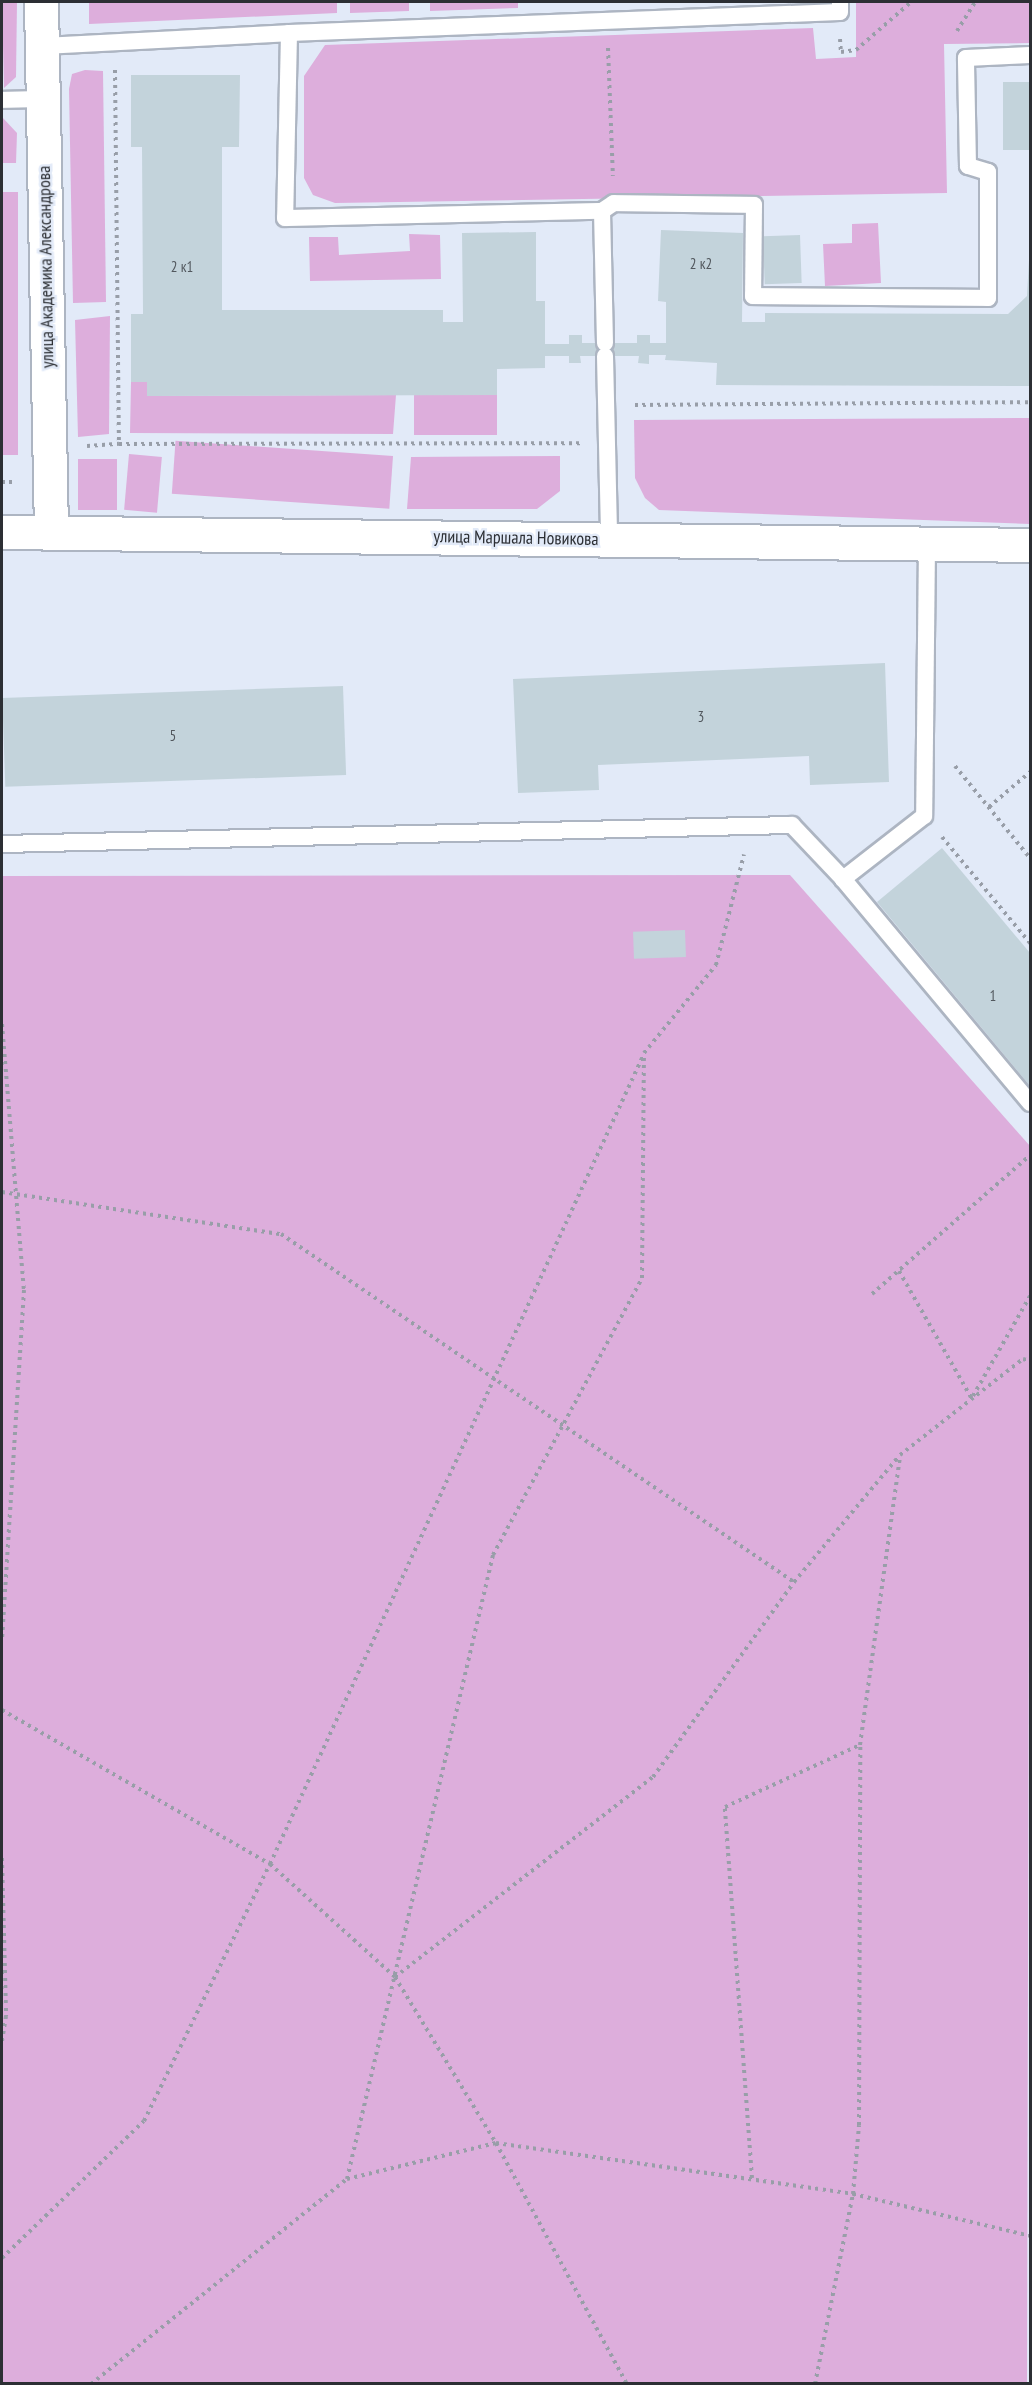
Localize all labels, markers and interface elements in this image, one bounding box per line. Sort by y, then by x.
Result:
street label: улица Академика Александрова [33,165,59,369]
house number: 2 к2 [690,255,712,273]
house number: 2 к1 [171,258,193,276]
street label: улица Маршала Новикова [433,526,599,550]
house number: 3 [698,708,704,726]
house number: 5 [170,727,176,745]
house number: 1 [990,987,996,1005]

